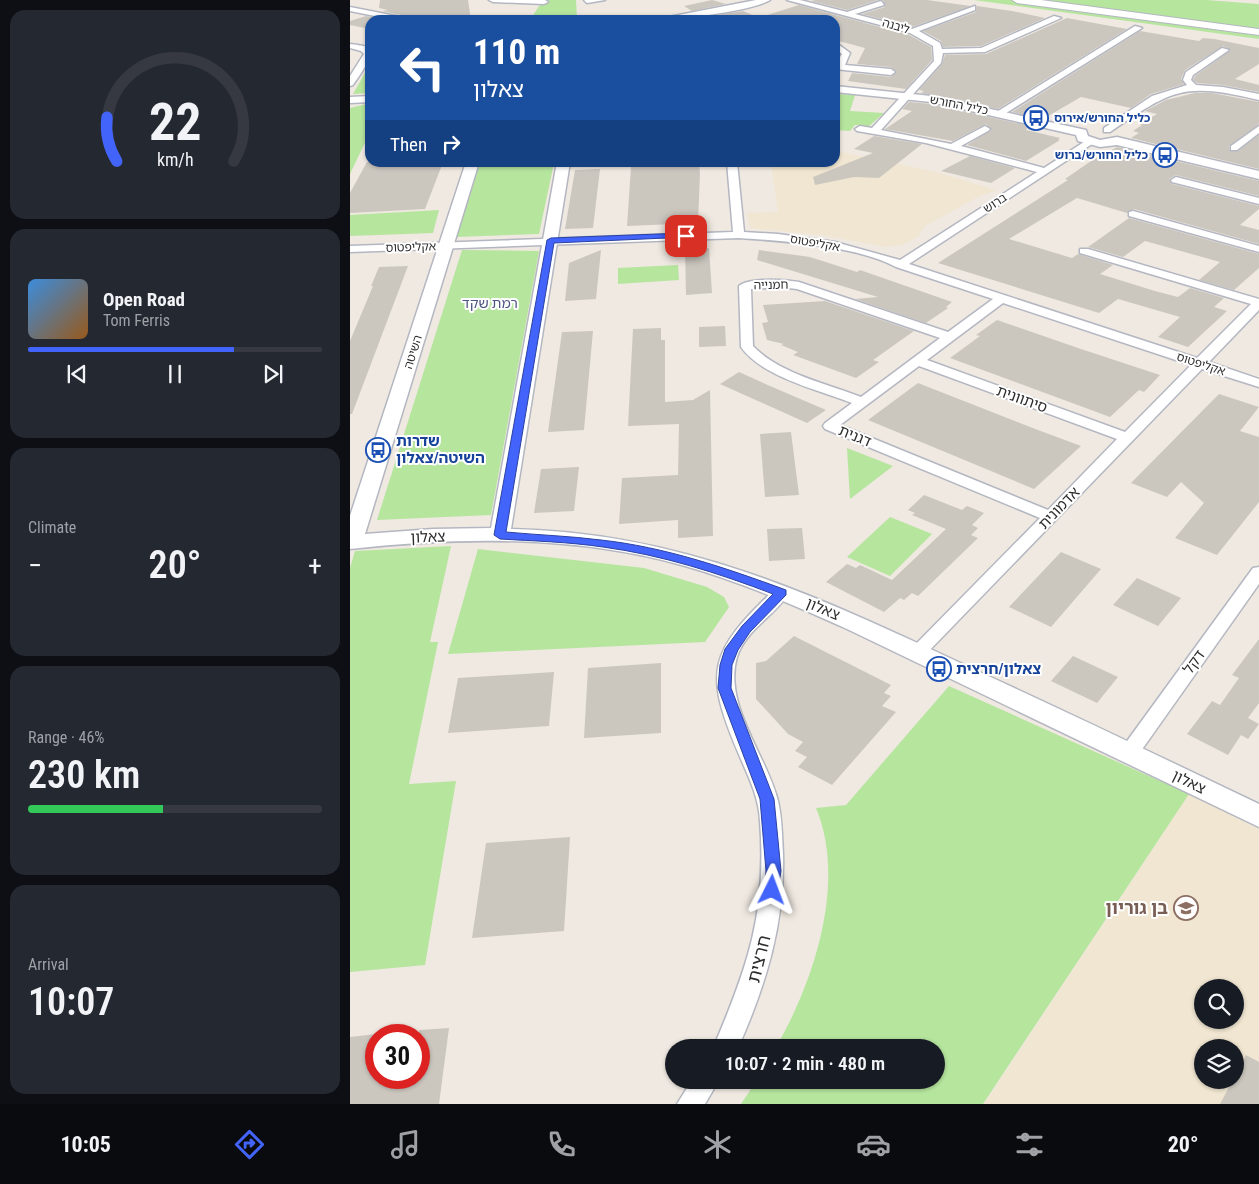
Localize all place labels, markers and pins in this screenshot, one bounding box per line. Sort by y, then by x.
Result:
bus stop icon: כליל החורש/אירוס [1023,105,1049,131]
place label: כליל החורש/אירוס [1054,111,1150,125]
bus stop icon: כליל החורש/ברוש [1152,142,1178,168]
place label: כליל החורש/ברוש [1055,148,1148,162]
pin [665,215,707,257]
place label: שדרות השיטה/צאלון [396,432,485,467]
bus stop icon: שדרות השיטה/צאלון [365,437,391,463]
bus stop icon: צאלון/חרצית [926,656,952,682]
place label: צאלון/חרצית [956,660,1041,678]
school or university icon: בן גוריון [1173,895,1199,921]
place label: בן גוריון [1105,897,1168,918]

